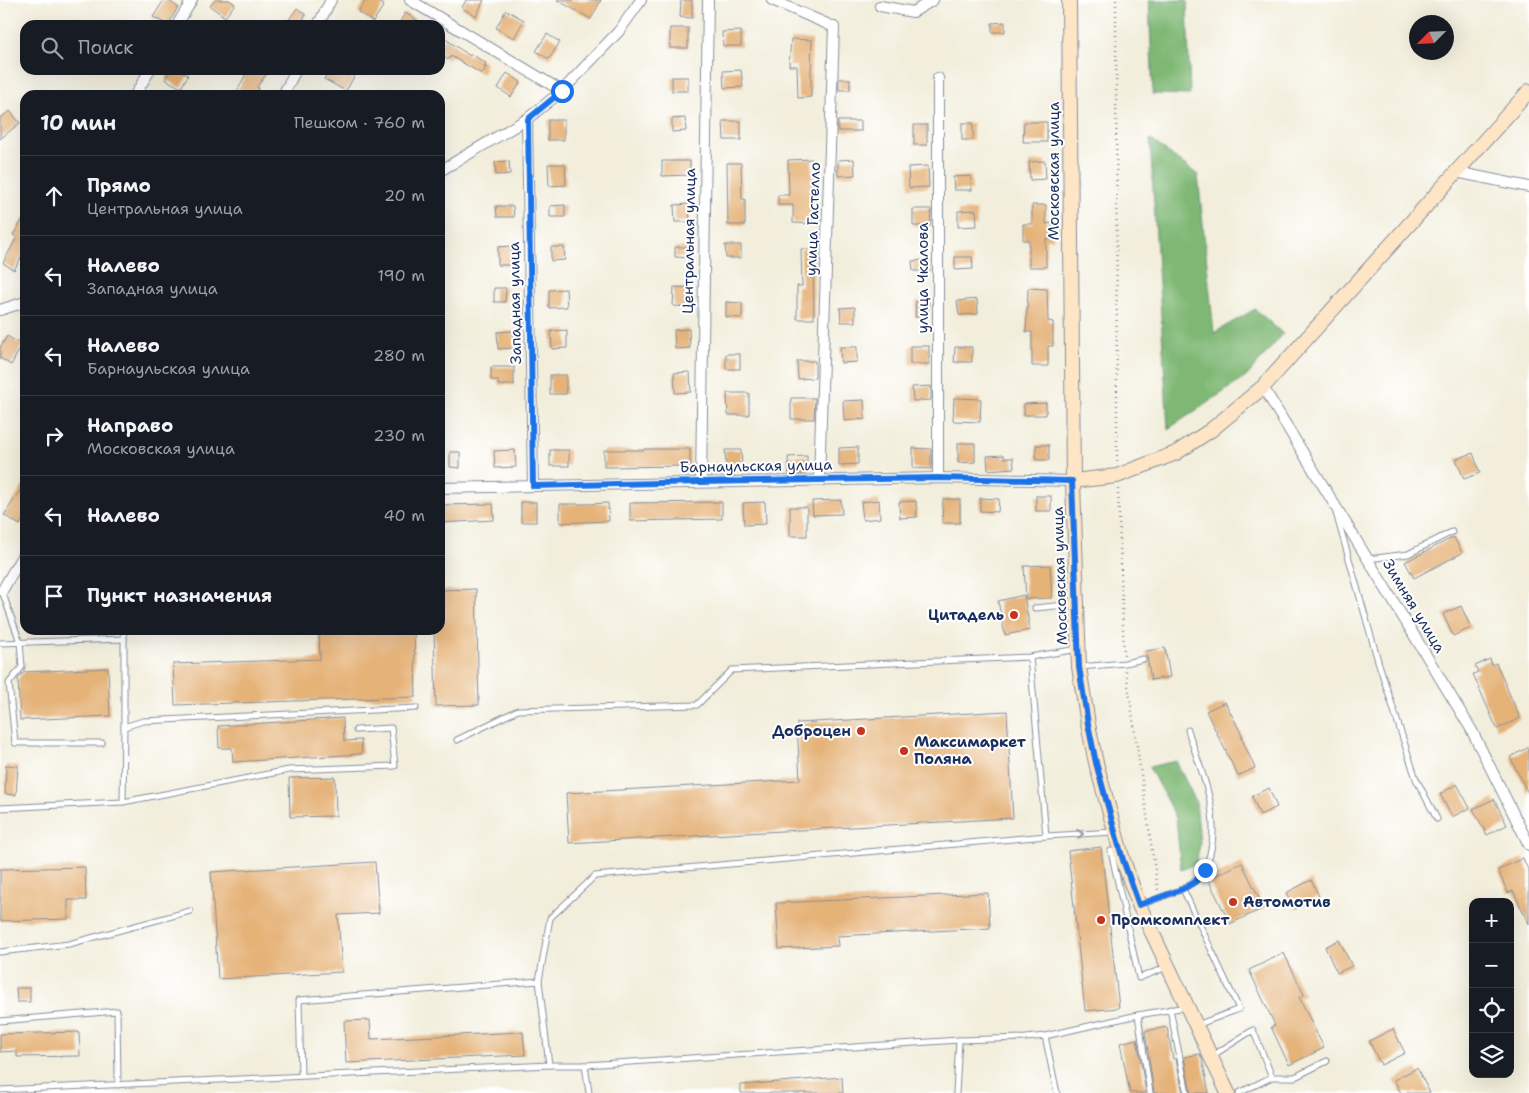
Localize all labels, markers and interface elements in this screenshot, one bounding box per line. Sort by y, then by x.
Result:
north arrow [1409,15,1454,60]
search box [20,20,445,75]
icon: search [38,34,66,62]
text: Поиск [78,35,133,60]
route start [551,80,574,103]
street label: Московская улица [1044,101,1064,240]
text: 10 мин [40,109,116,137]
text: Пешком · 760 m [294,112,425,133]
street label: улица Гастелло [801,162,825,276]
street label: Центральная улица [678,167,700,314]
text: Прямо [87,173,151,198]
icon: ahead [40,182,68,210]
text: 20 m [384,185,425,206]
text: Центральная улица [87,198,243,219]
street label: улица Чкалова [913,222,933,334]
street label: Западная улица [504,241,526,364]
text: Налево [87,253,160,278]
icon: left [40,262,68,290]
text: 190 m [378,265,425,286]
text: Западная улица [87,278,218,299]
text: Налево [87,333,160,358]
icon: left [40,342,68,370]
text: 280 m [373,345,425,366]
text: Барнаульская улица [87,358,250,379]
text: Направо [87,413,173,438]
icon: right [40,422,68,450]
text: 230 m [373,425,425,446]
text: Московская улица [87,438,235,459]
street label: Барнаульская улица [679,455,833,477]
icon: left [40,502,68,530]
text: Налево [87,503,160,528]
text: 40 m [383,505,425,526]
street label: Московская улица [1048,506,1072,646]
street label: Зимняя улица [1378,555,1450,657]
icon: arrive [40,582,68,610]
text: Пункт назначения [87,583,272,608]
place label: Цитадель [928,605,1004,625]
marker: Цитадель [1008,609,1020,621]
place label: Доброцен [772,721,851,741]
marker: Доброцен [855,725,867,737]
place label: Максимаркет Поляна [914,732,1026,769]
marker: Максимаркет Поляна [898,745,910,757]
one-way arrow [1076,829,1084,840]
route end [1194,859,1217,882]
place label: Автомотив [1243,892,1331,912]
marker: Автомотив [1227,896,1239,908]
map controls [1469,898,1514,1078]
button: + [1469,898,1514,943]
place label: Промкомплект [1111,910,1230,930]
marker: Промкомплект [1095,914,1107,926]
button: − [1469,943,1514,988]
button: locate [1469,988,1514,1033]
button: layers [1469,1033,1514,1078]

